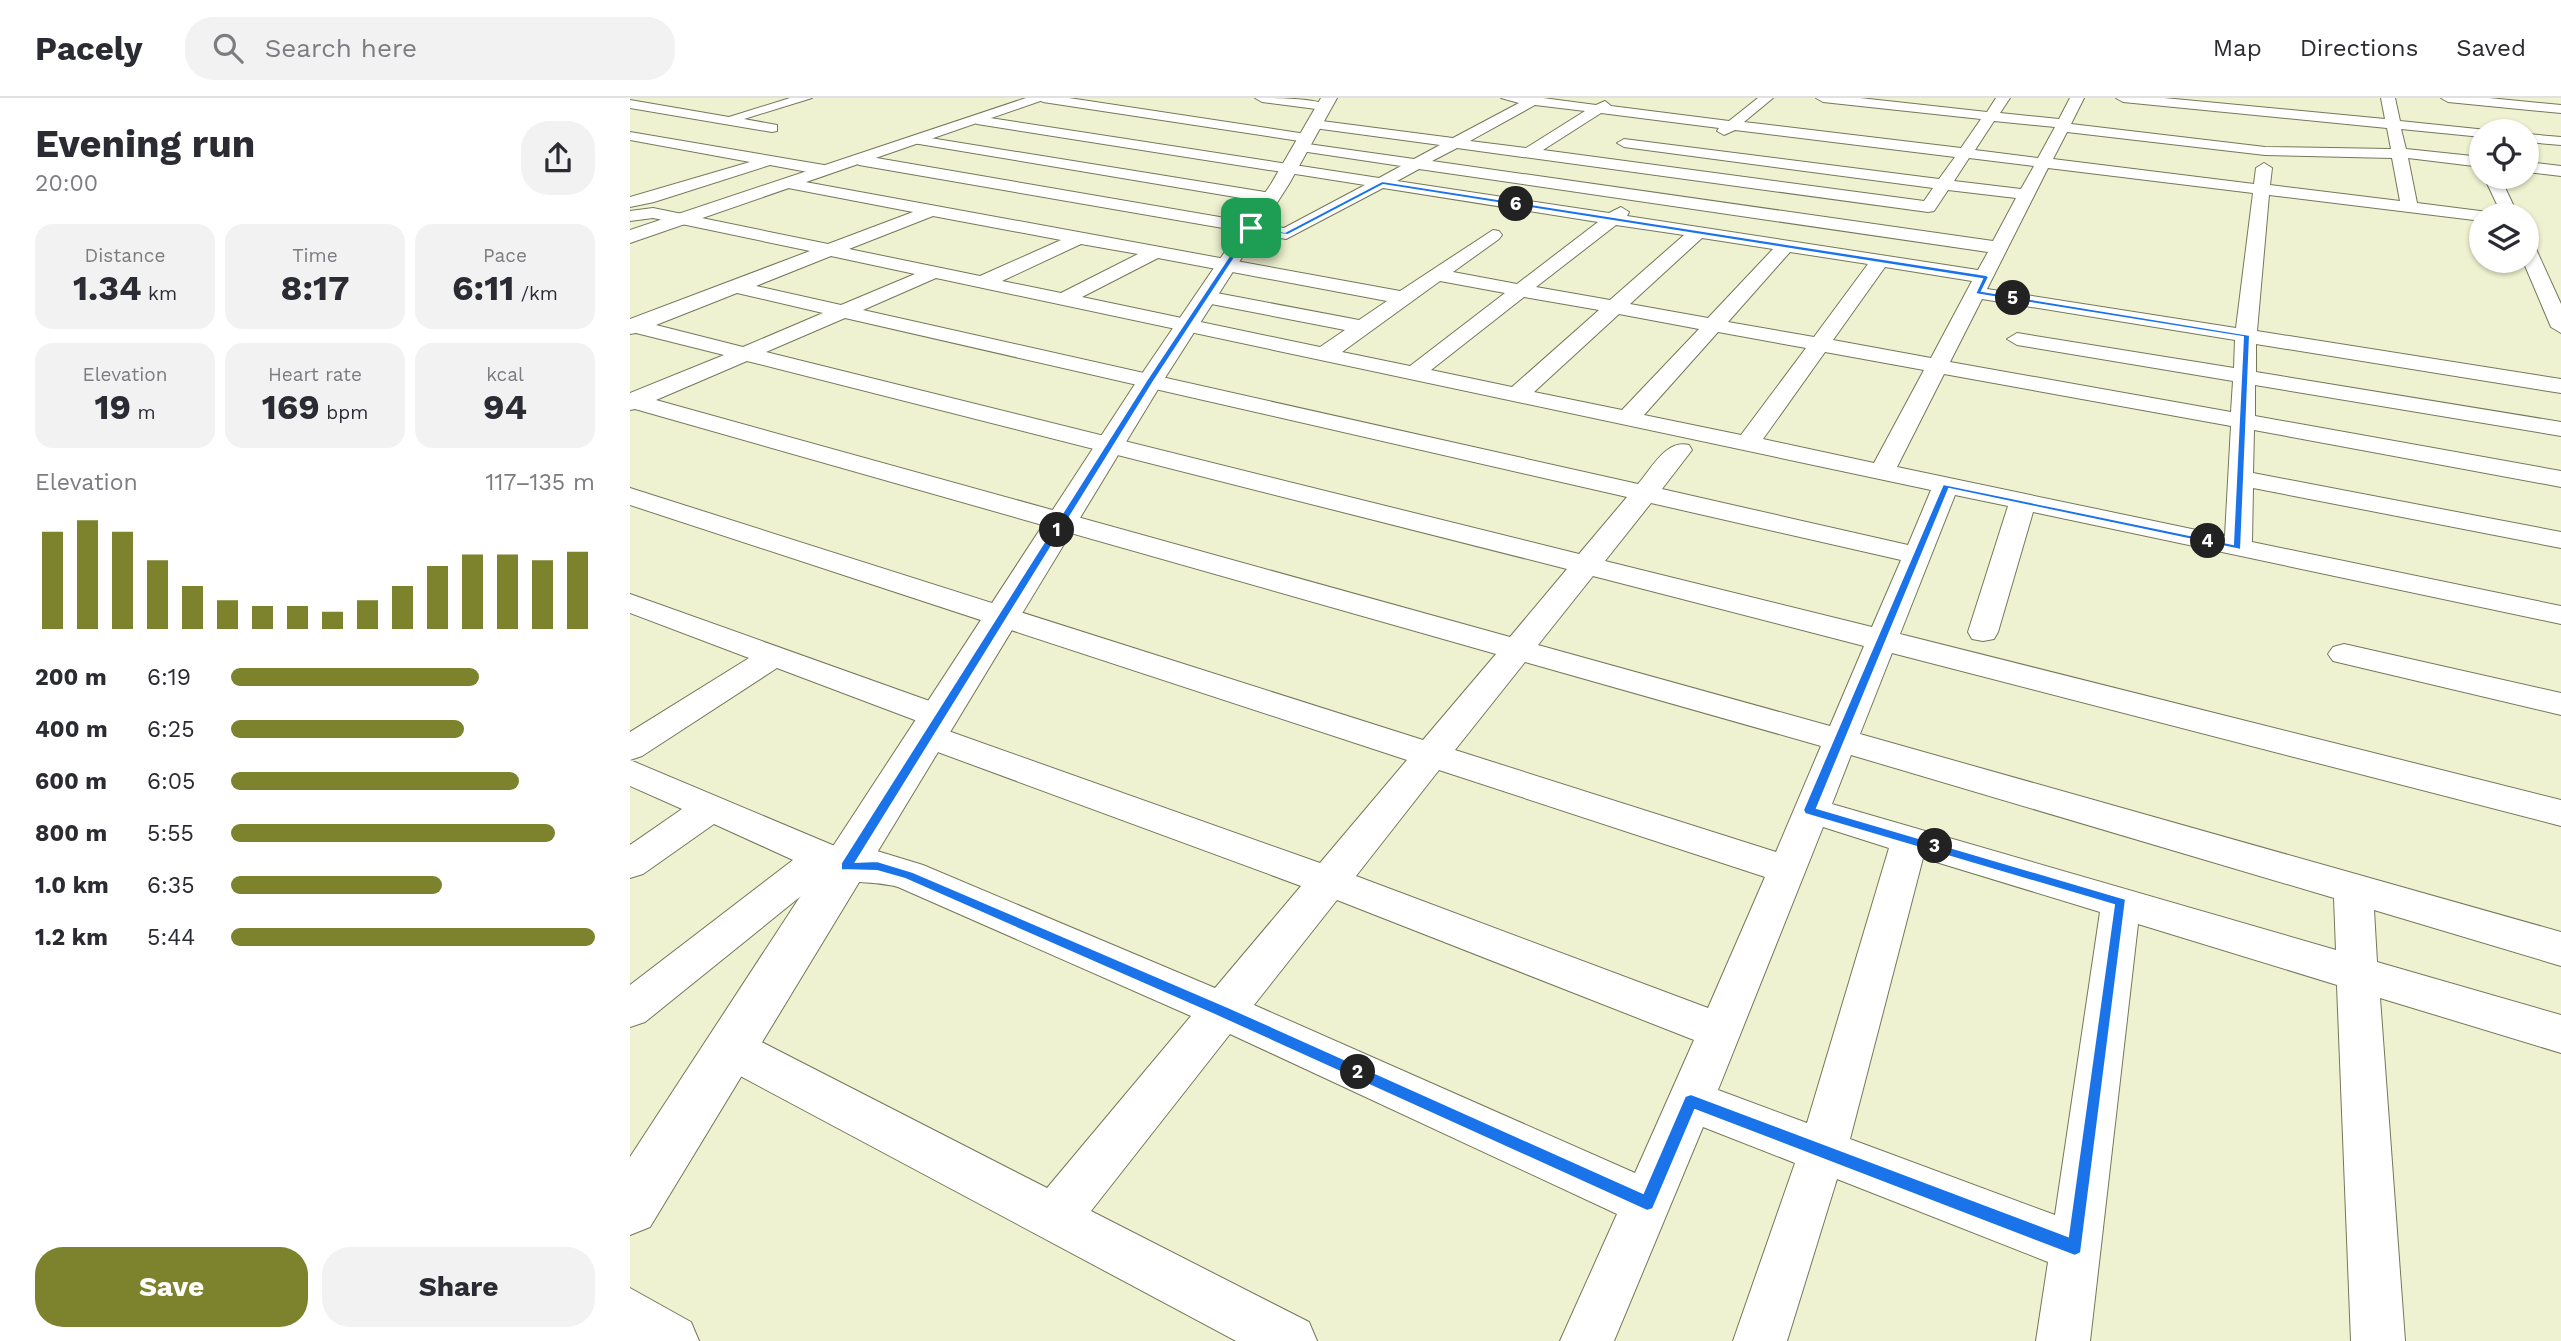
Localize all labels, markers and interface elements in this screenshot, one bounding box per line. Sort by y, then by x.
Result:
search box [185,17,675,80]
text: Pacely [35,29,143,68]
icon: search [209,29,247,67]
text: Search here [265,33,417,63]
text: Map [2213,34,2262,62]
text: Directions [2300,34,2418,62]
text: Saved [2456,34,2526,62]
map controls [2469,119,2539,273]
button: locate [2469,119,2539,189]
button: share [521,121,595,195]
text: Evening run [35,122,255,166]
text: 20:00 [35,170,98,197]
pin: 6 [1498,186,1533,222]
text: 6 [1510,192,1521,215]
pin [1221,198,1281,258]
button: layers [2469,203,2539,273]
icon: arrive [1232,209,1270,247]
text: Distance [85,244,165,267]
text: Time [292,244,338,267]
text: Pace [483,244,527,267]
text: 1.34 [73,267,142,309]
text: 8:17 [281,267,349,309]
text: 6:11 [452,267,514,309]
pin: 5 [1996,280,2030,316]
text: km [142,282,177,305]
text: /km [514,282,558,305]
text: 5 [2007,286,2018,309]
text: Elevation [83,363,167,386]
text: Heart rate [268,363,362,386]
text: kcal [486,363,524,386]
text: 19 [94,386,131,428]
text: 169 [262,386,320,428]
text: 94 [483,386,527,428]
text: m [131,401,156,424]
text: bpm [320,401,368,424]
text: Elevation [35,469,138,496]
text: 117–135 m [485,469,595,496]
pin: 1 [1040,512,1074,548]
text: 1 [1052,518,1061,541]
pin: 4 [2190,524,2226,558]
text: 4 [2201,529,2214,552]
text: 200 m [35,664,107,691]
text: 6:19 [147,664,191,691]
text: 400 m [35,716,108,743]
text: 6:25 [147,716,195,743]
text: 600 m [35,768,107,795]
text: 6:05 [147,768,195,795]
text: 800 m [35,820,107,847]
text: 5:55 [147,820,194,847]
pin: 3 [1918,828,1952,864]
text: 3 [1929,834,1940,857]
text: 1.0 km [35,872,109,899]
text: 6:35 [147,872,195,899]
text: 1.2 km [35,924,108,951]
text: 5:44 [147,924,195,951]
pin: 2 [1340,1054,1376,1090]
text: 2 [1352,1060,1363,1083]
button: Save [35,1247,308,1327]
button: Share [322,1247,595,1327]

